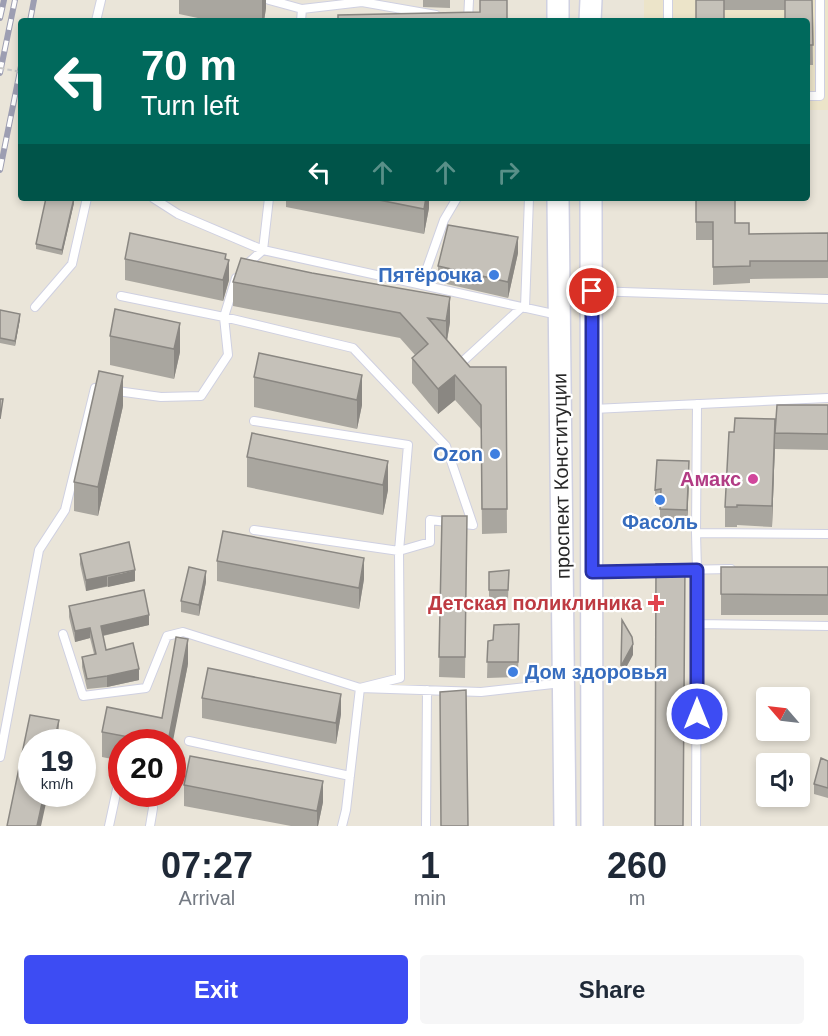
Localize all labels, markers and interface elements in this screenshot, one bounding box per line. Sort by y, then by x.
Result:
icon: left [42,42,120,120]
text: 70 m [141,42,237,89]
text: Turn left [141,91,239,121]
icon: left [303,156,336,189]
icon: ahead [366,156,399,189]
icon: ahead [429,156,462,189]
icon: right [492,156,525,189]
place label: Пятёрочка [378,264,483,286]
pin [566,265,617,316]
marker: Пятёрочка [487,268,501,282]
icon: arrive [575,274,608,307]
street label: проспект Конституции [548,373,574,579]
place label: Ozon [433,443,483,465]
marker: Ozon [488,447,502,461]
place label: Амакс [680,468,741,490]
marker: Амакс [746,472,760,486]
marker: Фасоль [653,493,667,507]
place label: Фасоль [622,511,698,533]
place label: Детская поликлиника [428,592,643,614]
marker: Детская поликлиника [647,594,665,612]
place label: Дом здоровья [525,661,667,683]
marker: Дом здоровья [506,665,520,679]
position arrow [665,682,729,746]
north arrow [756,687,810,741]
map controls [756,687,810,807]
speed limit sign: 20 [108,729,186,807]
text: 19 [40,744,74,777]
button: sound [756,753,810,807]
text: km/h [41,775,73,792]
text: 07:27 [161,845,253,886]
text: 1 [420,845,440,886]
text: 260 [607,845,667,886]
text: Arrival [179,887,235,909]
text: min [414,887,446,909]
text: m [629,887,645,909]
button: Exit [24,955,408,1024]
button: Share [420,955,804,1024]

